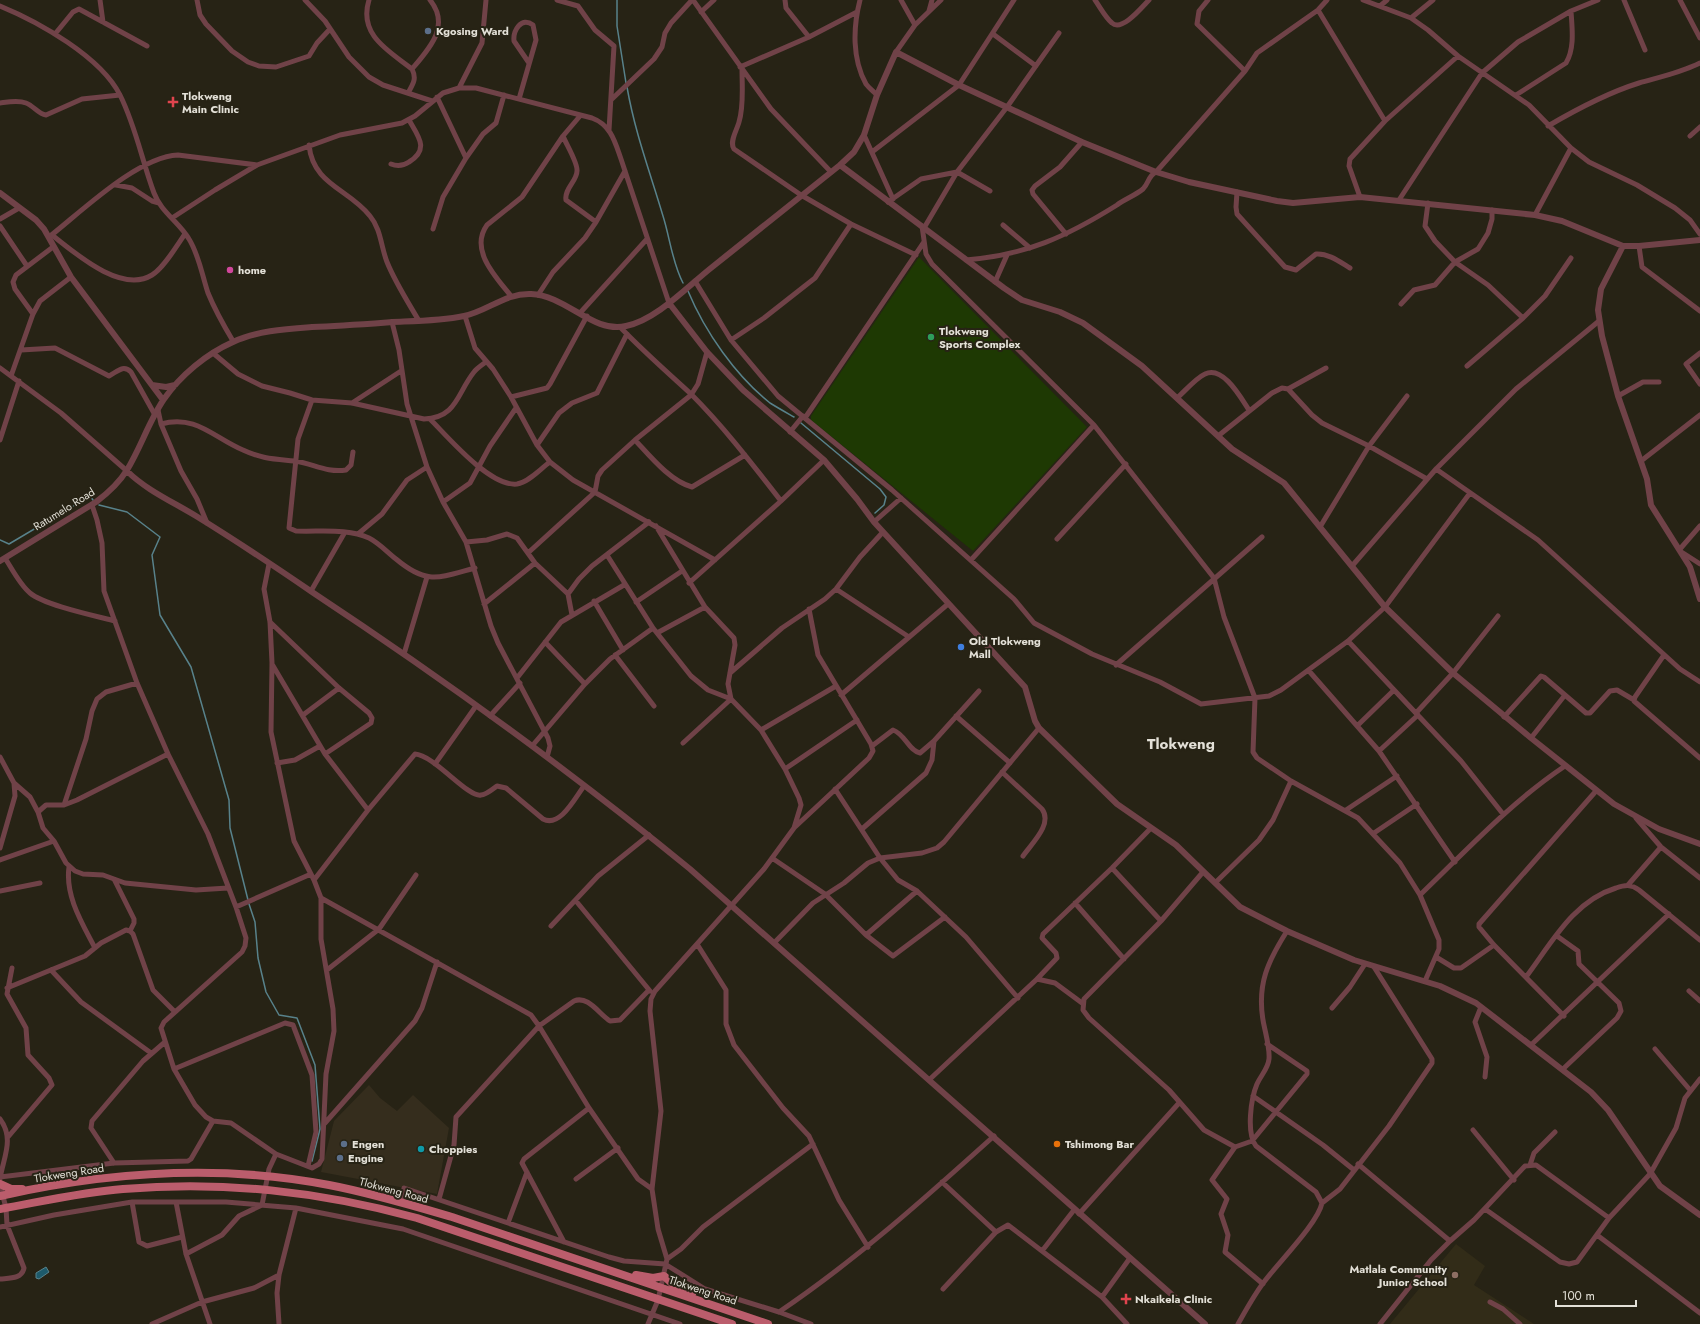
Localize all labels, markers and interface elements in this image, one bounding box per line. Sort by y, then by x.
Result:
place label: Kgosing Ward [436,23,509,39]
marker: Kgosing Ward [423,26,433,36]
place label: Tlokweng Main Clinic [182,88,239,117]
marker: Tlokweng Main Clinic [167,96,179,108]
place label: home [238,262,266,278]
marker: home [225,265,235,275]
place label: Tlokweng Sports Complex [939,323,1021,352]
marker: Tlokweng Sports Complex [926,332,936,342]
street label: Ratumelo Road [30,484,98,534]
place label: Old Tlokweng Mall [969,633,1041,662]
marker: Old Tlokweng Mall [956,642,966,652]
district label: Tlokweng [1147,733,1215,755]
place label: Engen [352,1136,384,1152]
place label: Tshimong Bar [1065,1136,1134,1152]
marker: Engen [339,1139,349,1149]
marker: Tshimong Bar [1052,1139,1062,1149]
place label: Choppies [429,1141,477,1157]
marker: Choppies [416,1144,426,1154]
place label: Engine [348,1150,383,1166]
marker: Engine [335,1153,345,1163]
street label: Tlokweng Road [33,1160,105,1186]
street label: Tlokweng Road [358,1173,430,1207]
place label: Matlala Community Junior School [1350,1261,1447,1290]
marker: Matlala Community Junior School [1450,1270,1460,1280]
street label: Tlokweng Road [667,1271,739,1309]
scale bar [1556,1282,1636,1308]
text: 100 m [1562,1287,1595,1305]
place label: Nkaikela Clinic [1135,1291,1212,1307]
marker: Nkaikela Clinic [1120,1293,1132,1305]

